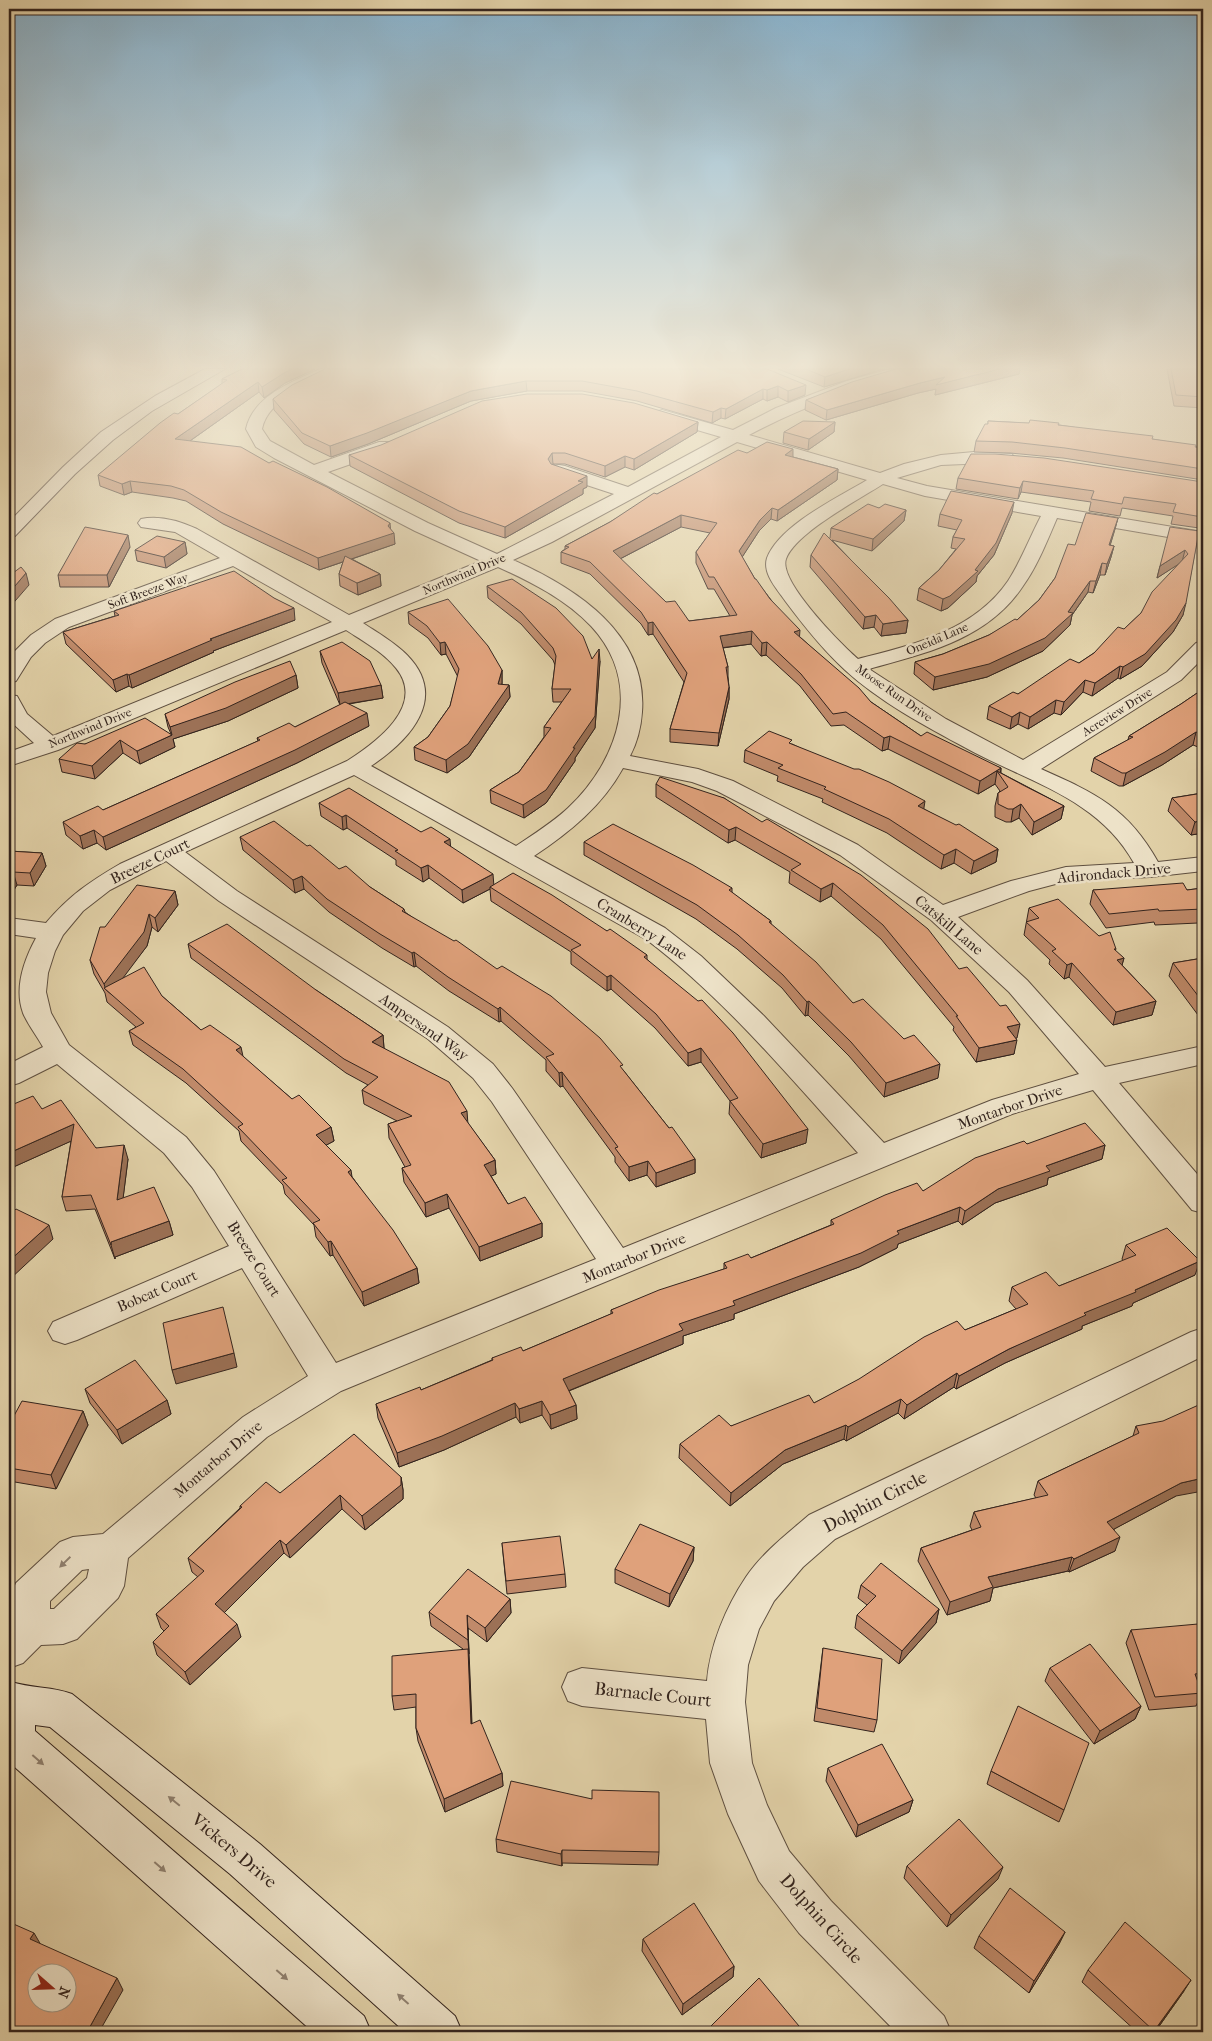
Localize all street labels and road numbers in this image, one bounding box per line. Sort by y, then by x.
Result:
street label: Northwind Drive [420,550,508,598]
street label: Soft Breeze Way [106,570,191,612]
street label: Oneida Lane [904,620,970,658]
street label: Moose Run Drive [853,661,935,725]
street label: Acreview Drive [1078,685,1155,740]
street label: Northwind Drive [46,705,134,751]
street label: Breeze Court [107,834,193,888]
street label: Adirondack Drive [1055,859,1172,887]
street label: Catskill Lane [911,891,987,959]
street label: Cranberry Lane [593,894,691,964]
street label: Ampersand Way [375,989,473,1065]
street label: Montarbor Drive [955,1080,1065,1133]
street label: Breeze Court [224,1218,285,1301]
street label: Montarbor Drive [580,1229,689,1287]
street label: Bobcat Court [114,1266,200,1316]
street label: Montarbor Drive [170,1416,266,1501]
street label: Dolphin Circle [820,1467,930,1537]
street label: Barnacle Court [594,1678,713,1712]
street label: Vickers Drive [186,1809,281,1893]
street label: Dolphin Circle [775,1870,867,1968]

